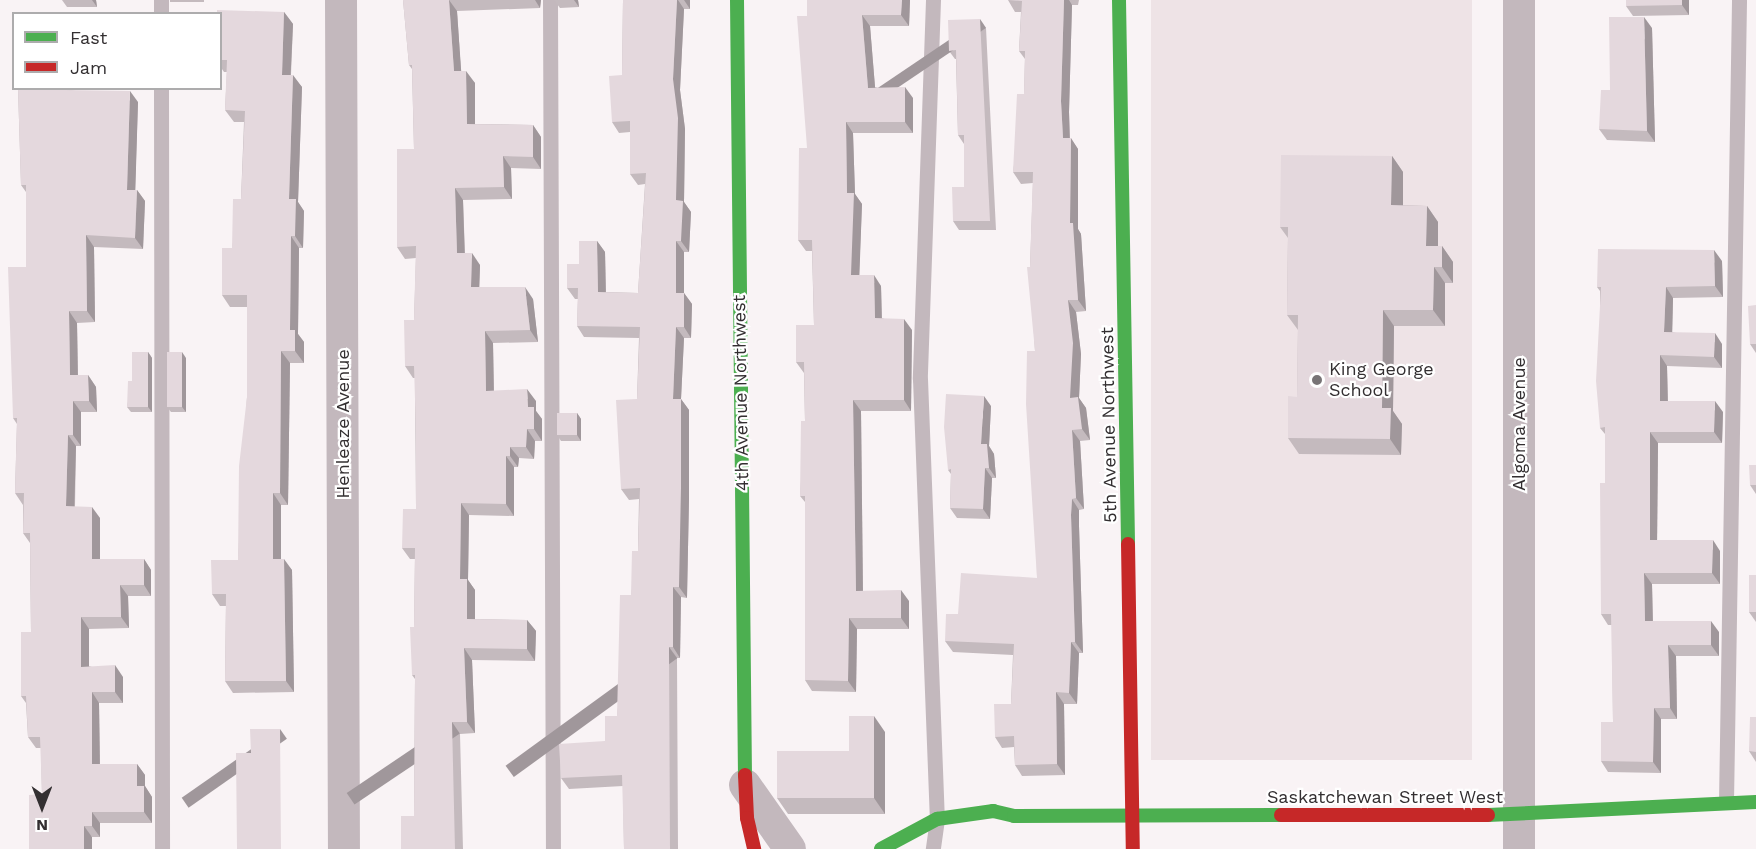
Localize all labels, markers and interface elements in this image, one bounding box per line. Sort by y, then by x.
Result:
legend [12,12,222,90]
text: Fast [70,27,107,48]
text: Jam [70,57,107,78]
street label: 4th Avenue Northwest [728,294,754,492]
street label: 5th Avenue Northwest [1096,327,1122,523]
street label: Henleaze Avenue [332,349,354,499]
street label: Algoma Avenue [1508,357,1530,491]
place label: King George School [1329,359,1434,401]
marker: King George School [1310,373,1324,387]
north arrow [12,777,72,837]
street label: Saskatchewan Street West [1267,786,1503,808]
text: N [36,816,48,835]

